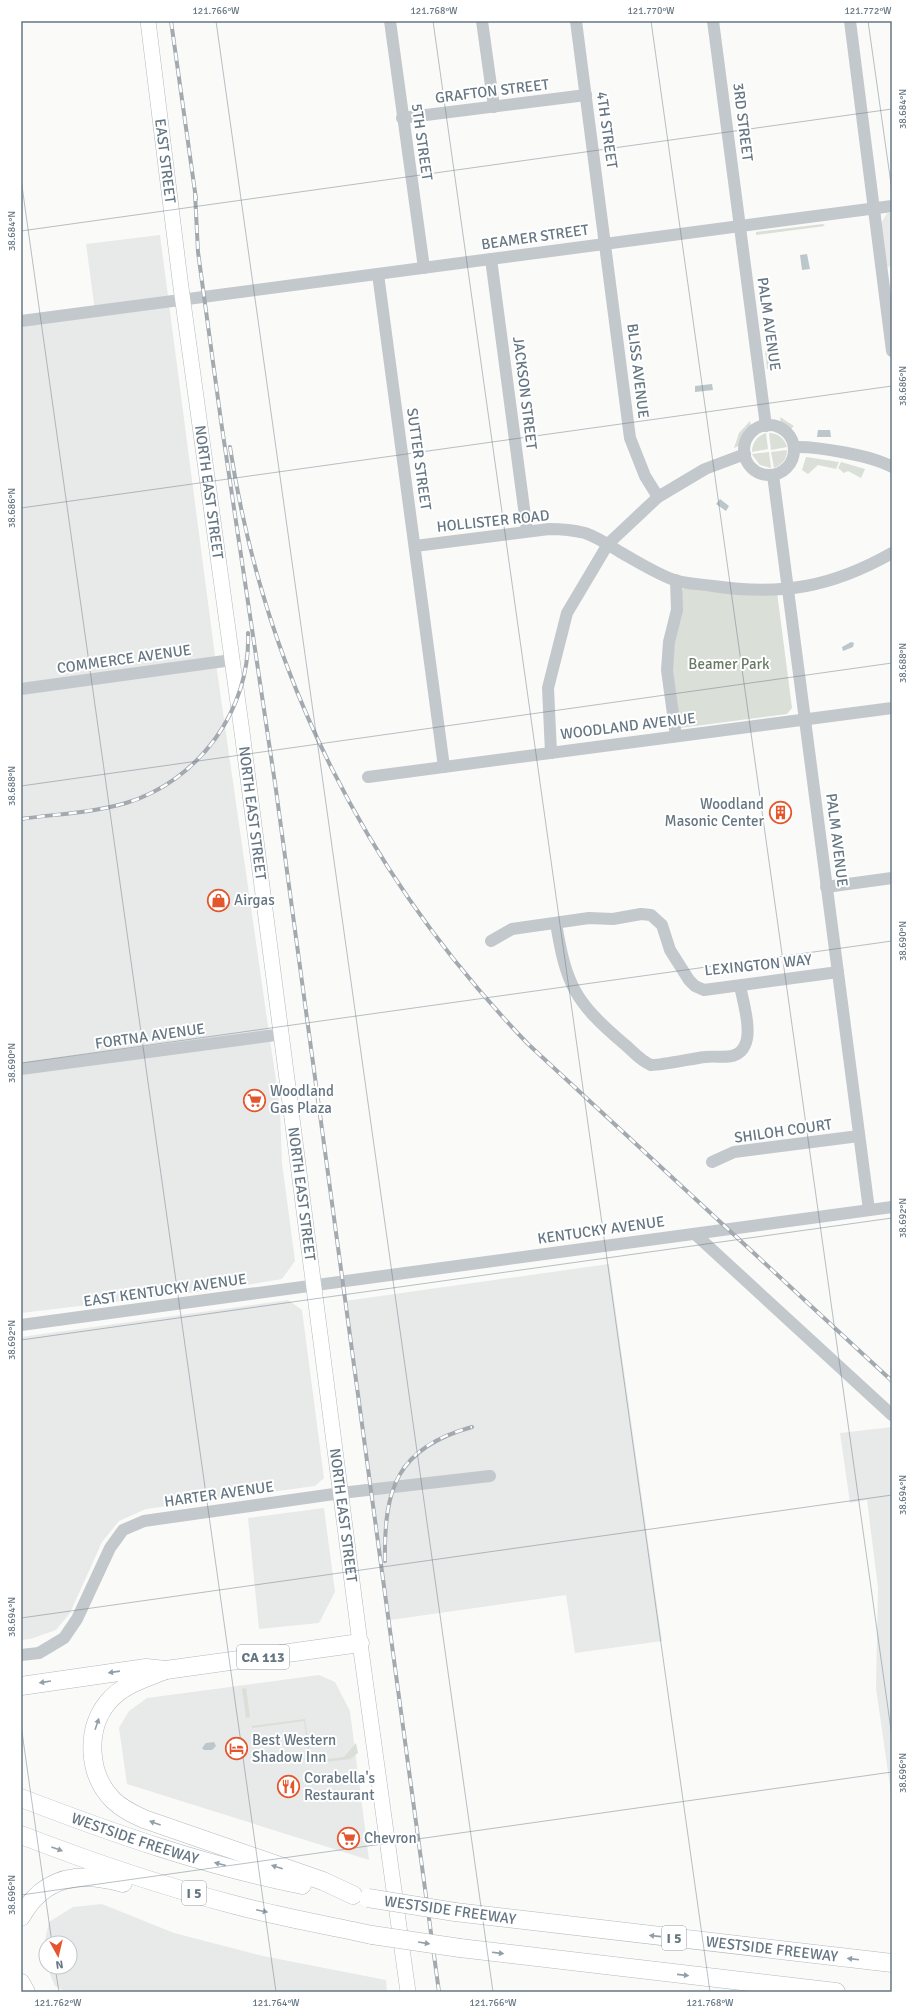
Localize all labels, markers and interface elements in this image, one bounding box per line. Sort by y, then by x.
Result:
text: 121.766°W [192,5,240,17]
text: 121.768°W [410,5,458,17]
text: 121.770°W [627,5,675,17]
text: 121.772°W [844,5,892,17]
street label: GRAFTON STREET [434,75,551,107]
street label: 3RD STREET [729,82,757,163]
text: 38.684°N [897,89,909,129]
street label: 4TH STREET [593,90,621,170]
street label: 5TH STREET [408,102,436,182]
street label: EAST STREET [151,118,180,205]
text: 38.684°N [6,211,18,251]
street label: BEAMER STREET [480,220,590,253]
street label: PALM AVENUE [754,276,784,372]
street label: BLISS AVENUE [623,323,653,419]
street label: JACKSON STREET [509,335,541,451]
text: 38.686°N [897,366,909,406]
street label: SUTTER STREET [403,407,435,512]
street label: NORTH EAST STREET [191,424,227,561]
text: 38.686°N [6,488,18,528]
street label: HOLLISTER ROAD [436,506,550,536]
street label: COMMERCE AVENUE [56,641,192,677]
text: 38.688°N [897,643,909,683]
park label: Beamer Park [688,655,770,673]
street label: WOODLAND AVENUE [559,709,697,743]
street label: NORTH EAST STREET [235,745,270,882]
text: 38.688°N [6,766,18,806]
street label: PALM AVENUE [822,792,852,888]
place label: Woodland Masonic Center [665,795,764,830]
building icon: Woodland Masonic Center [767,800,793,826]
shop icon: Airgas [206,887,232,913]
place label: Airgas [234,891,275,909]
text: 38.690°N [897,921,909,961]
street label: LEXINGTON WAY [703,950,813,980]
street label: FORTNA AVENUE [94,1019,206,1053]
text: 38.690°N [6,1043,18,1083]
place label: Woodland Gas Plaza [270,1082,334,1117]
supermarket icon: Woodland Gas Plaza [241,1087,267,1113]
street label: SHILOH COURT [733,1115,834,1147]
street label: NORTH EAST STREET [284,1126,319,1263]
text: 38.692°N [897,1198,909,1238]
street label: KENTUCKY AVENUE [536,1212,666,1248]
street label: EAST KENTUCKY AVENUE [82,1270,248,1310]
text: 38.692°N [6,1320,18,1360]
street label: NORTH EAST STREET [326,1447,361,1584]
text: 38.694°N [897,1475,909,1515]
street label: HARTER AVENUE [163,1477,275,1511]
text: 38.694°N [6,1597,18,1637]
road number: CA 113 [237,1645,289,1669]
one-way arrow [108,1669,120,1675]
one-way arrow [39,1680,52,1686]
one-way arrow [94,1718,100,1730]
place label: Best Western Shadow Inn [252,1731,336,1766]
hotel icon: Best Western Shadow Inn [223,1736,249,1762]
text: 38.696°N [897,1753,909,1793]
place label: Corabella's Restaurant [304,1769,376,1804]
restaurant icon: Corabella's Restaurant [275,1774,301,1800]
street label: WESTSIDE FREEWAY [69,1809,201,1868]
one-way arrow [148,1820,160,1826]
supermarket icon: Chevron [336,1825,362,1851]
place label: Chevron [364,1829,417,1847]
one-way arrow [52,1846,64,1852]
one-way arrow [213,1861,226,1867]
one-way arrow [271,1863,283,1869]
text: 38.696°N [6,1875,18,1915]
road number: I 5 [182,1881,206,1905]
street label: WESTSIDE FREEWAY [383,1892,518,1928]
one-way arrow [256,1908,268,1914]
road number: I 5 [662,1926,686,1950]
street label: WESTSIDE FREEWAY [705,1932,839,1966]
one-way arrow [648,1933,661,1939]
north arrow [38,1935,78,1975]
one-way arrow [418,1940,430,1946]
one-way arrow [492,1950,504,1956]
one-way arrow [847,1956,859,1962]
text: N [55,1957,64,1971]
one-way arrow [677,1971,689,1978]
text: 121.762°W [34,1997,82,2009]
text: 121.764°W [252,1997,300,2009]
text: 121.766°W [469,1997,517,2009]
text: 121.768°W [686,1997,734,2009]

